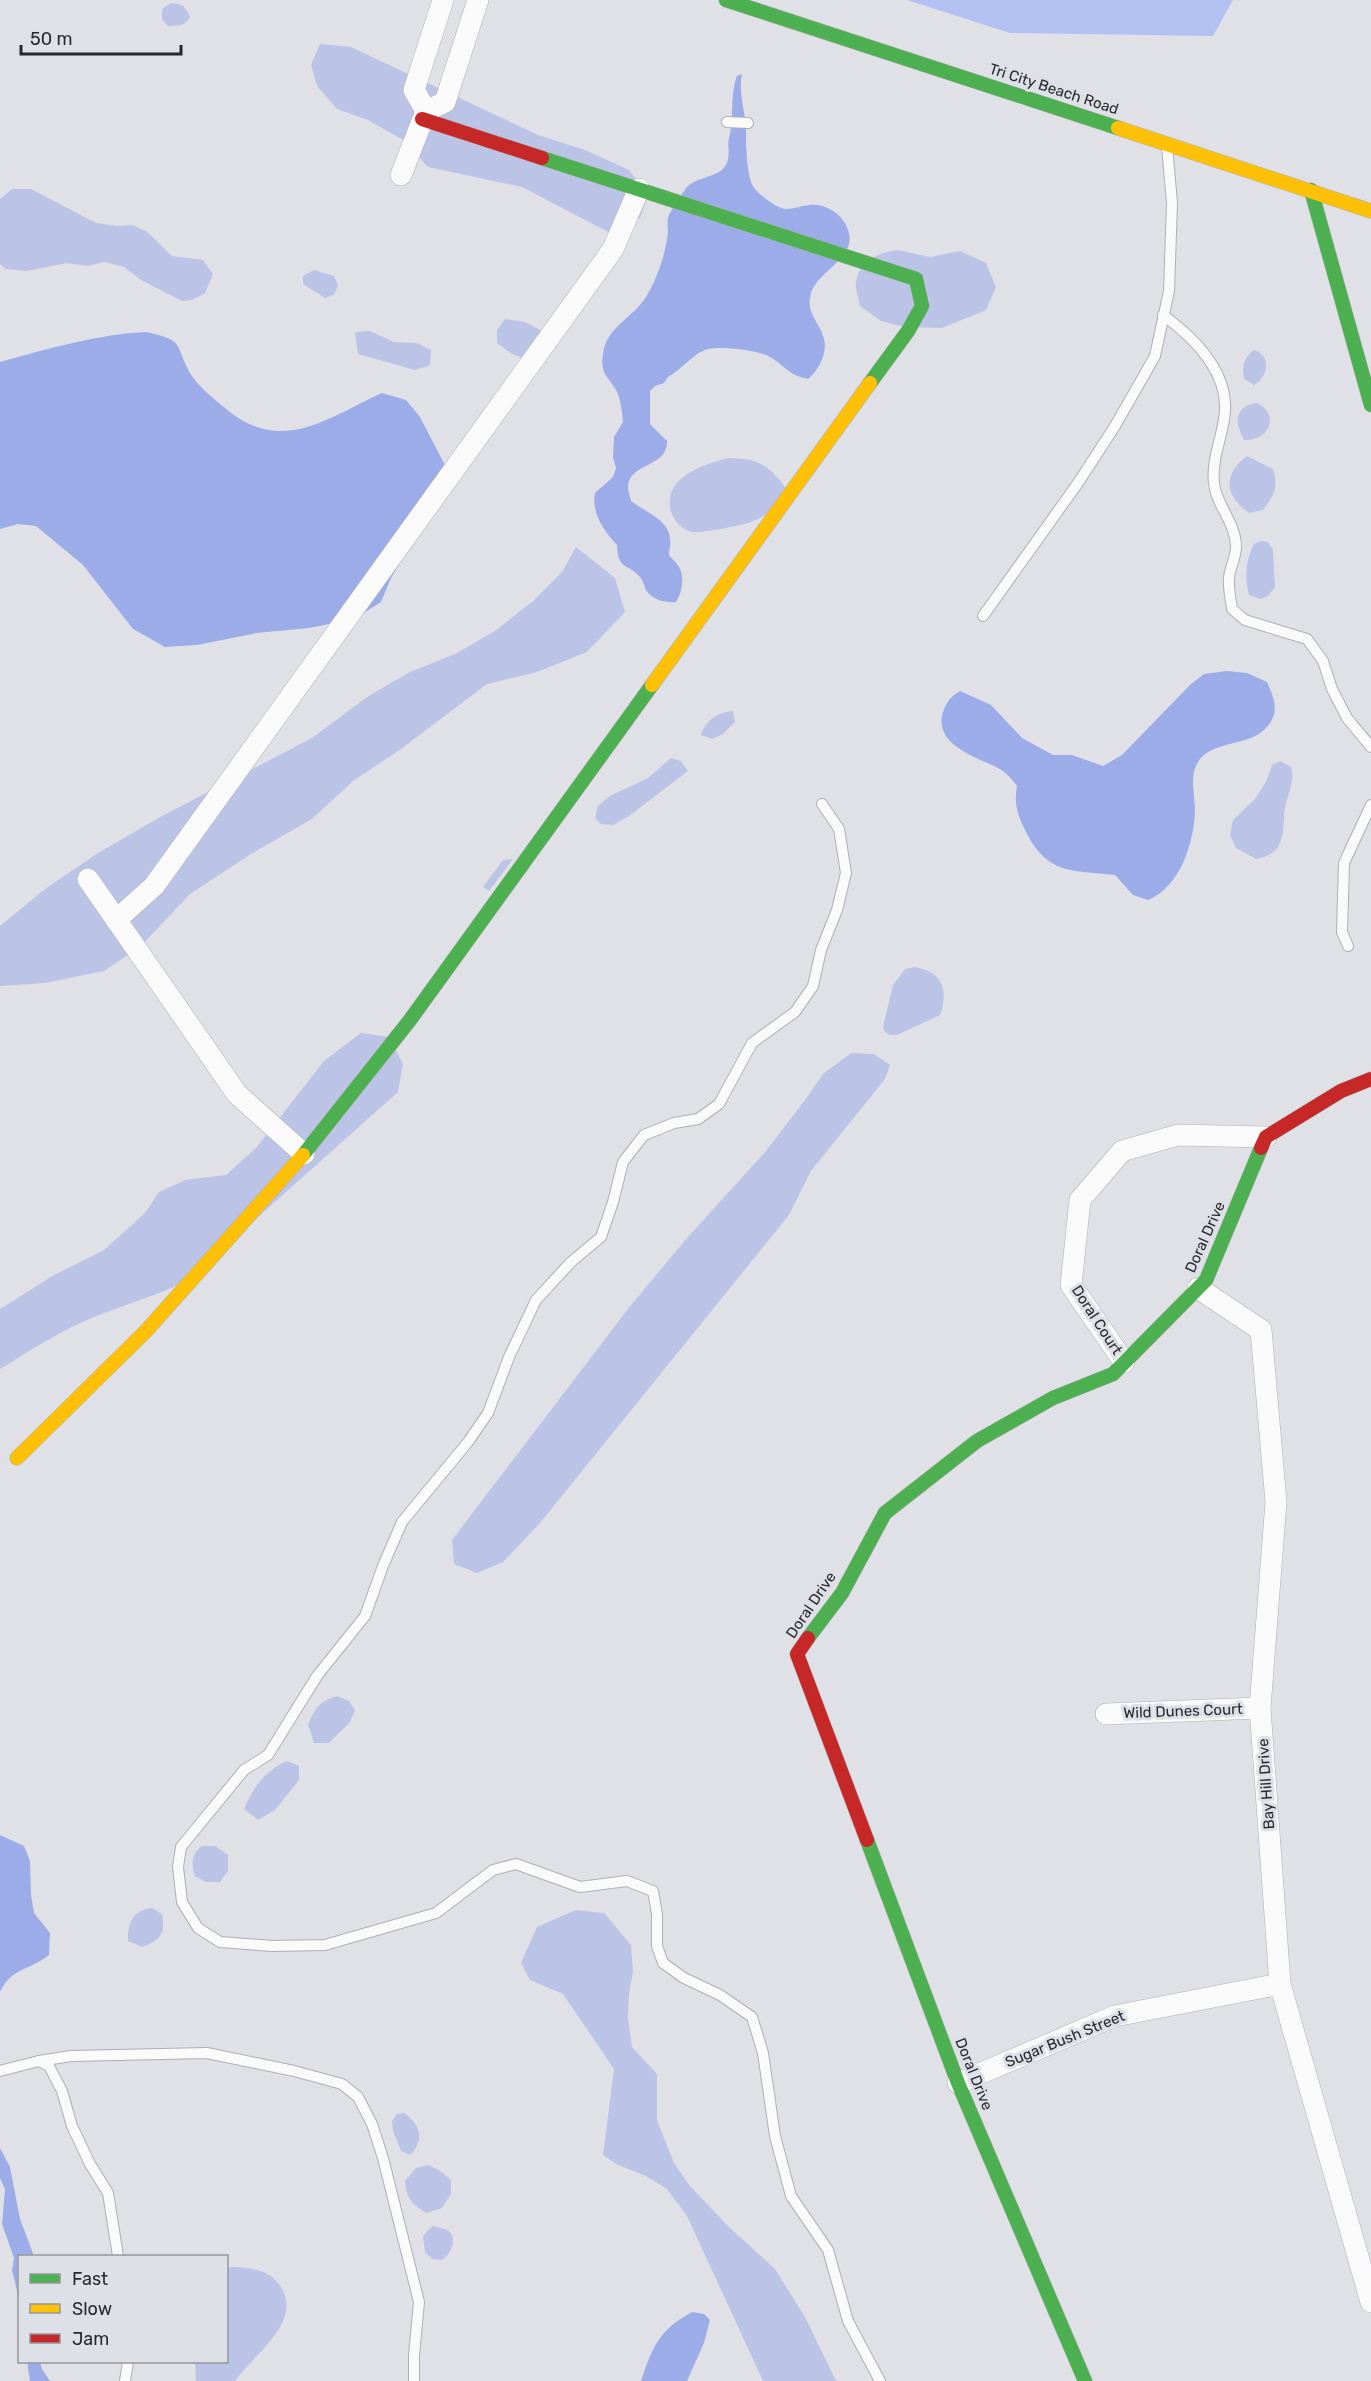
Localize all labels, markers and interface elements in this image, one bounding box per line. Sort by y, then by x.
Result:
scale bar [21,18,182,56]
text: 50 m [30,28,73,50]
street label: Tri City Beach Road [987,60,1121,118]
street label: Doral Drive [1181,1199,1229,1275]
street label: Doral Court [1068,1282,1126,1358]
street label: Doral Drive [782,1568,840,1642]
street label: Wild Dunes Court [1123,1700,1243,1722]
street label: Bay Hill Drive [1254,1738,1278,1830]
street label: Sugar Bush Street [1003,2007,1128,2071]
street label: Doral Drive [951,2035,997,2113]
legend [18,2255,228,2363]
text: Fast [72,2268,108,2290]
text: Slow [72,2298,112,2320]
text: Jam [72,2328,109,2350]

